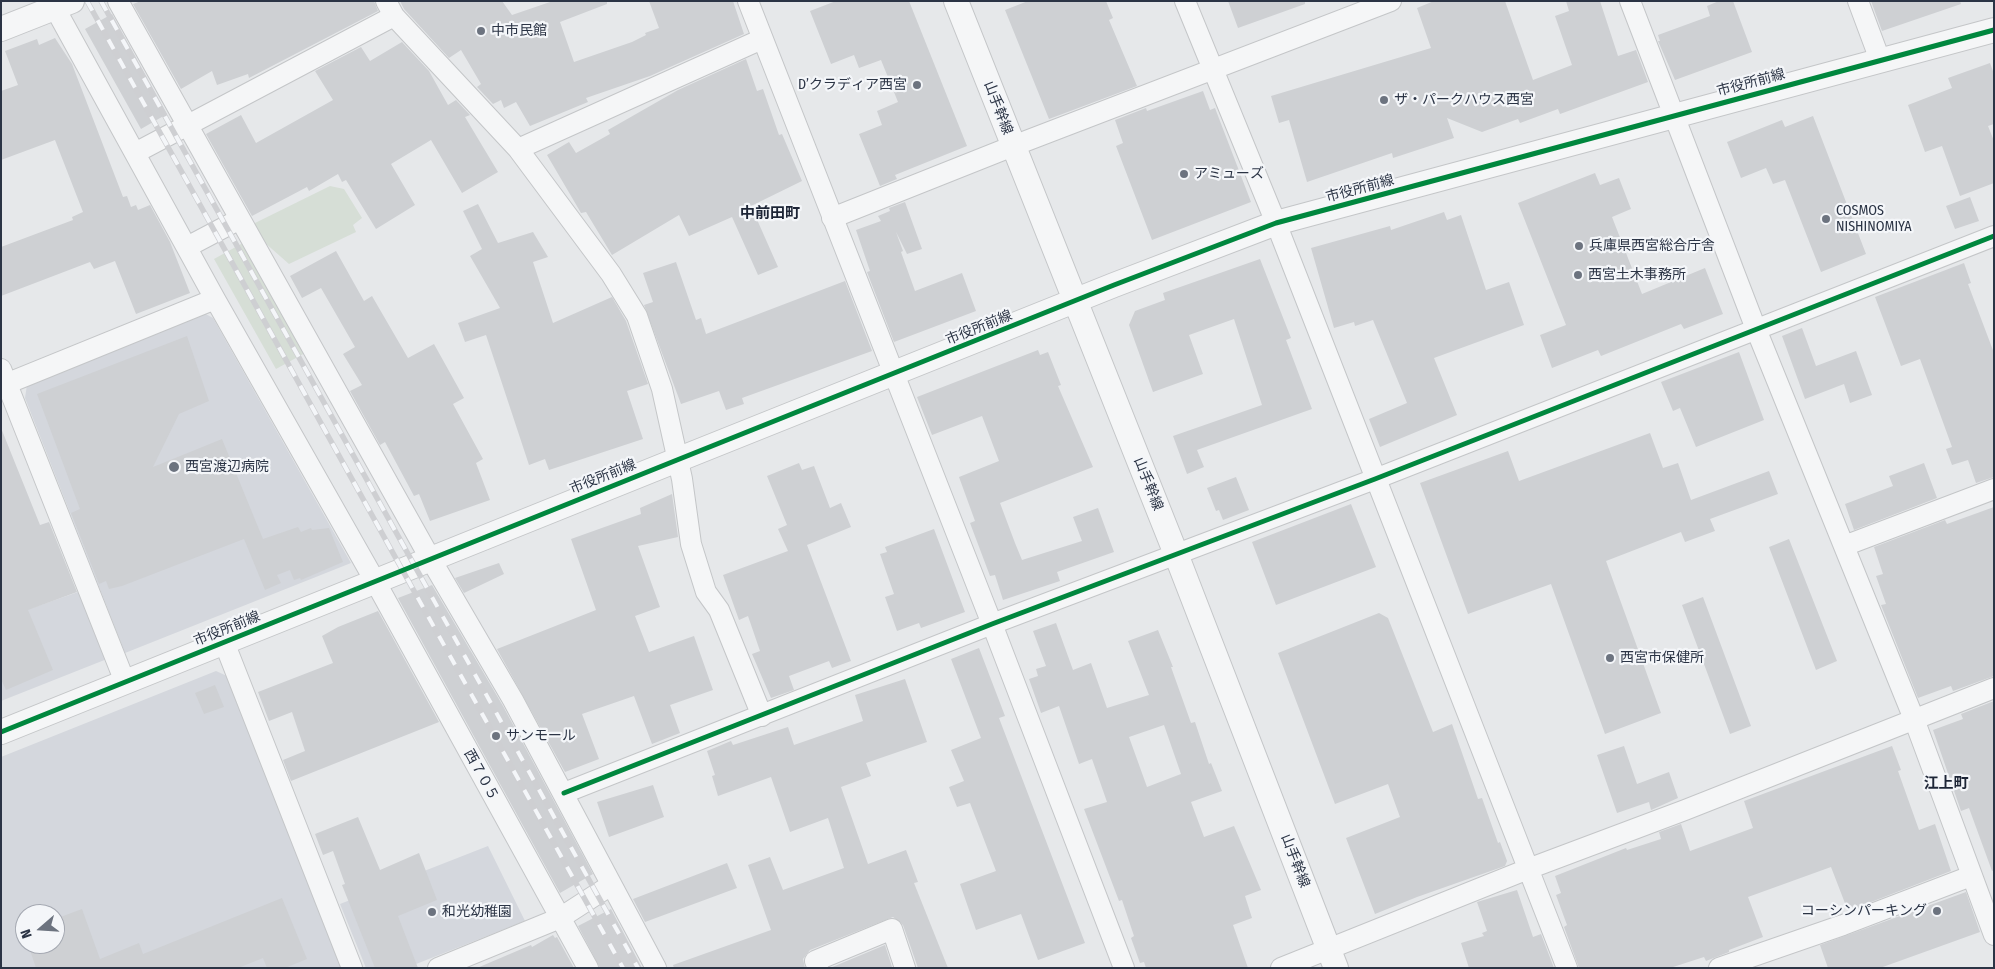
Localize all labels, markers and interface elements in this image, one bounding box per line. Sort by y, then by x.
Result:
place label: 中市民館 [491,23,547,39]
marker: 中市民館 [475,25,487,37]
street label: 市役所前線 [1715,66,1787,100]
place label: D’クラディア西宮 [798,77,907,93]
marker: D’クラディア西宮 [911,79,923,91]
street label: 山手幹線 [980,79,1016,137]
place label: ザ・パークハウス西宮 [1394,92,1534,108]
marker: ザ・パークハウス西宮 [1378,94,1390,106]
place label: アミューズ [1194,166,1264,182]
marker: アミューズ [1178,168,1190,180]
street label: 市役所前線 [1324,172,1396,206]
place label: COSMOS NISHINOMIYA [1836,203,1912,236]
district label: 中前田町 [740,205,800,223]
marker: COSMOS NISHINOMIYA [1820,213,1832,225]
place label: 兵庫県西宮総合庁舎 [1589,238,1715,254]
marker: 兵庫県西宮総合庁舎 [1573,240,1585,252]
place label: 西宮土木事務所 [1588,267,1686,283]
marker: 西宮土木事務所 [1572,269,1584,281]
street label: 市役所前線 [943,307,1015,349]
street label: 山手幹線 [1130,455,1166,513]
street label: 市役所前線 [567,456,639,498]
place label: 西宮渡辺病院 [185,459,269,475]
marker: 西宮渡辺病院 [167,460,181,474]
street label: 市役所前線 [191,608,263,650]
place label: 西宮市保健所 [1620,650,1704,666]
marker: 西宮市保健所 [1604,652,1616,664]
place label: サンモール [506,728,576,744]
marker: サンモール [490,730,502,742]
street label: 西７０５ [460,746,502,804]
district label: 江上町 [1924,775,1968,793]
street label: 山手幹線 [1277,832,1313,890]
place label: コーシンパーキング [1801,903,1927,919]
north arrow [15,904,65,954]
place label: 和光幼稚園 [442,904,512,920]
marker: コーシンパーキング [1931,905,1943,917]
marker: 和光幼稚園 [426,906,438,918]
text: N [17,927,36,940]

